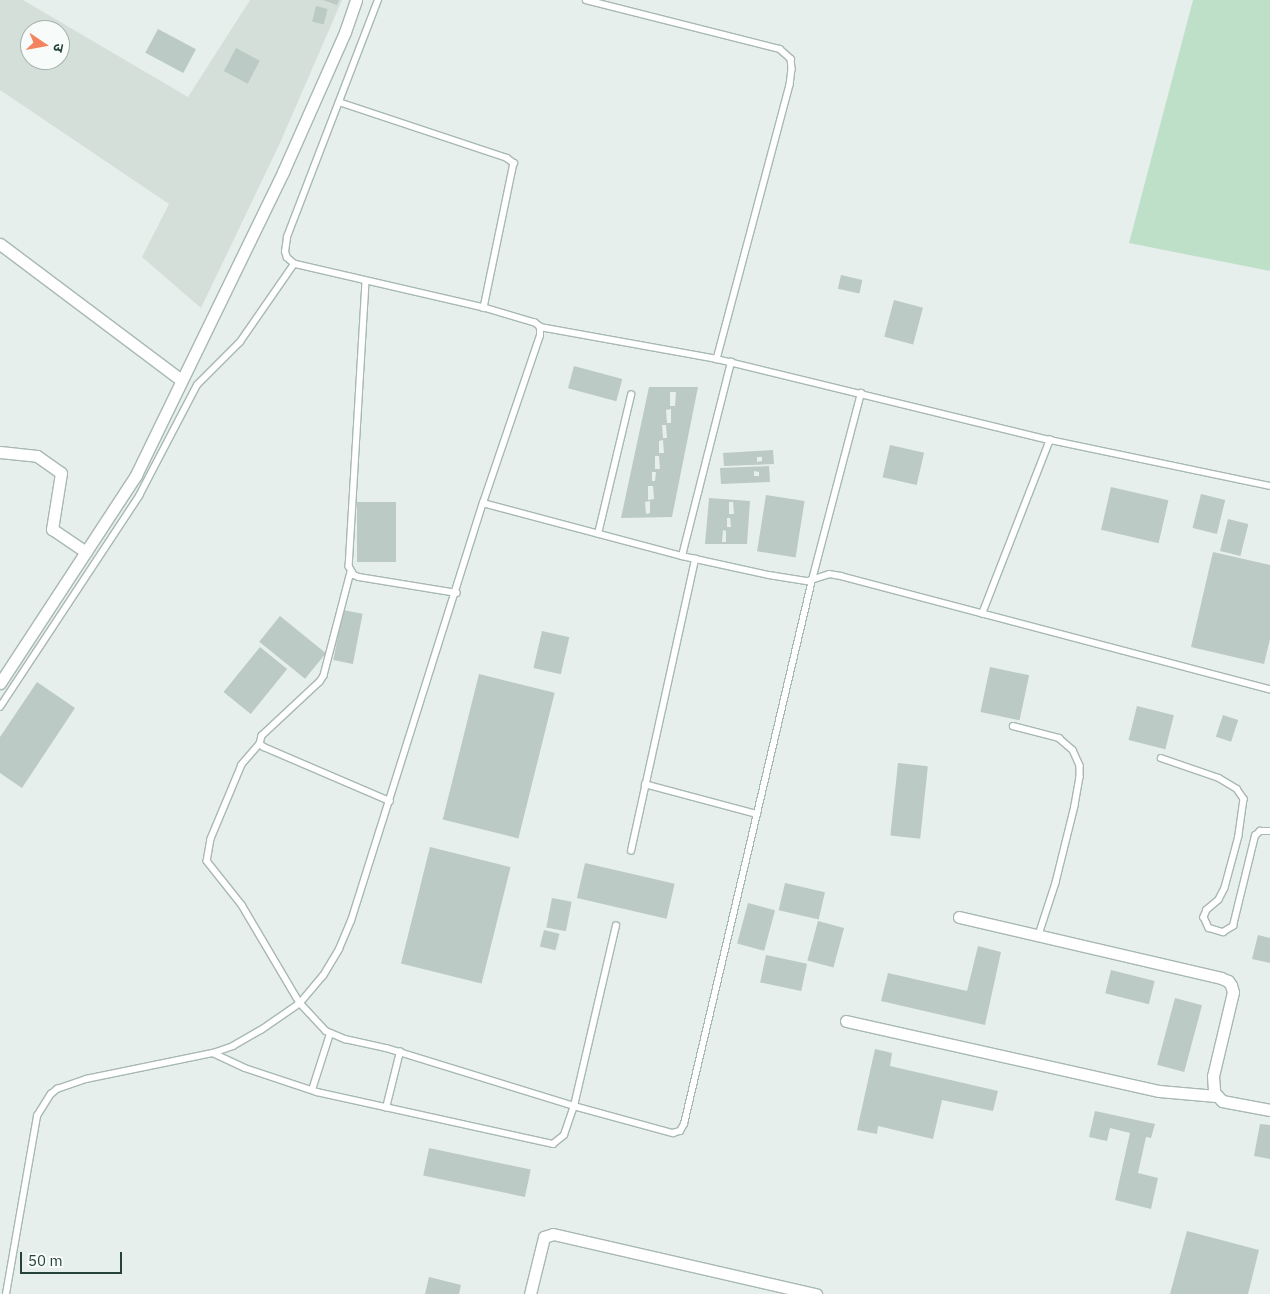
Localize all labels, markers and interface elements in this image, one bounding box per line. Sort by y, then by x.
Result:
north arrow [20,20,70,70]
text: उ [49,42,68,54]
scale bar [22,1242,125,1274]
text: 50 m [28,1251,63,1270]

